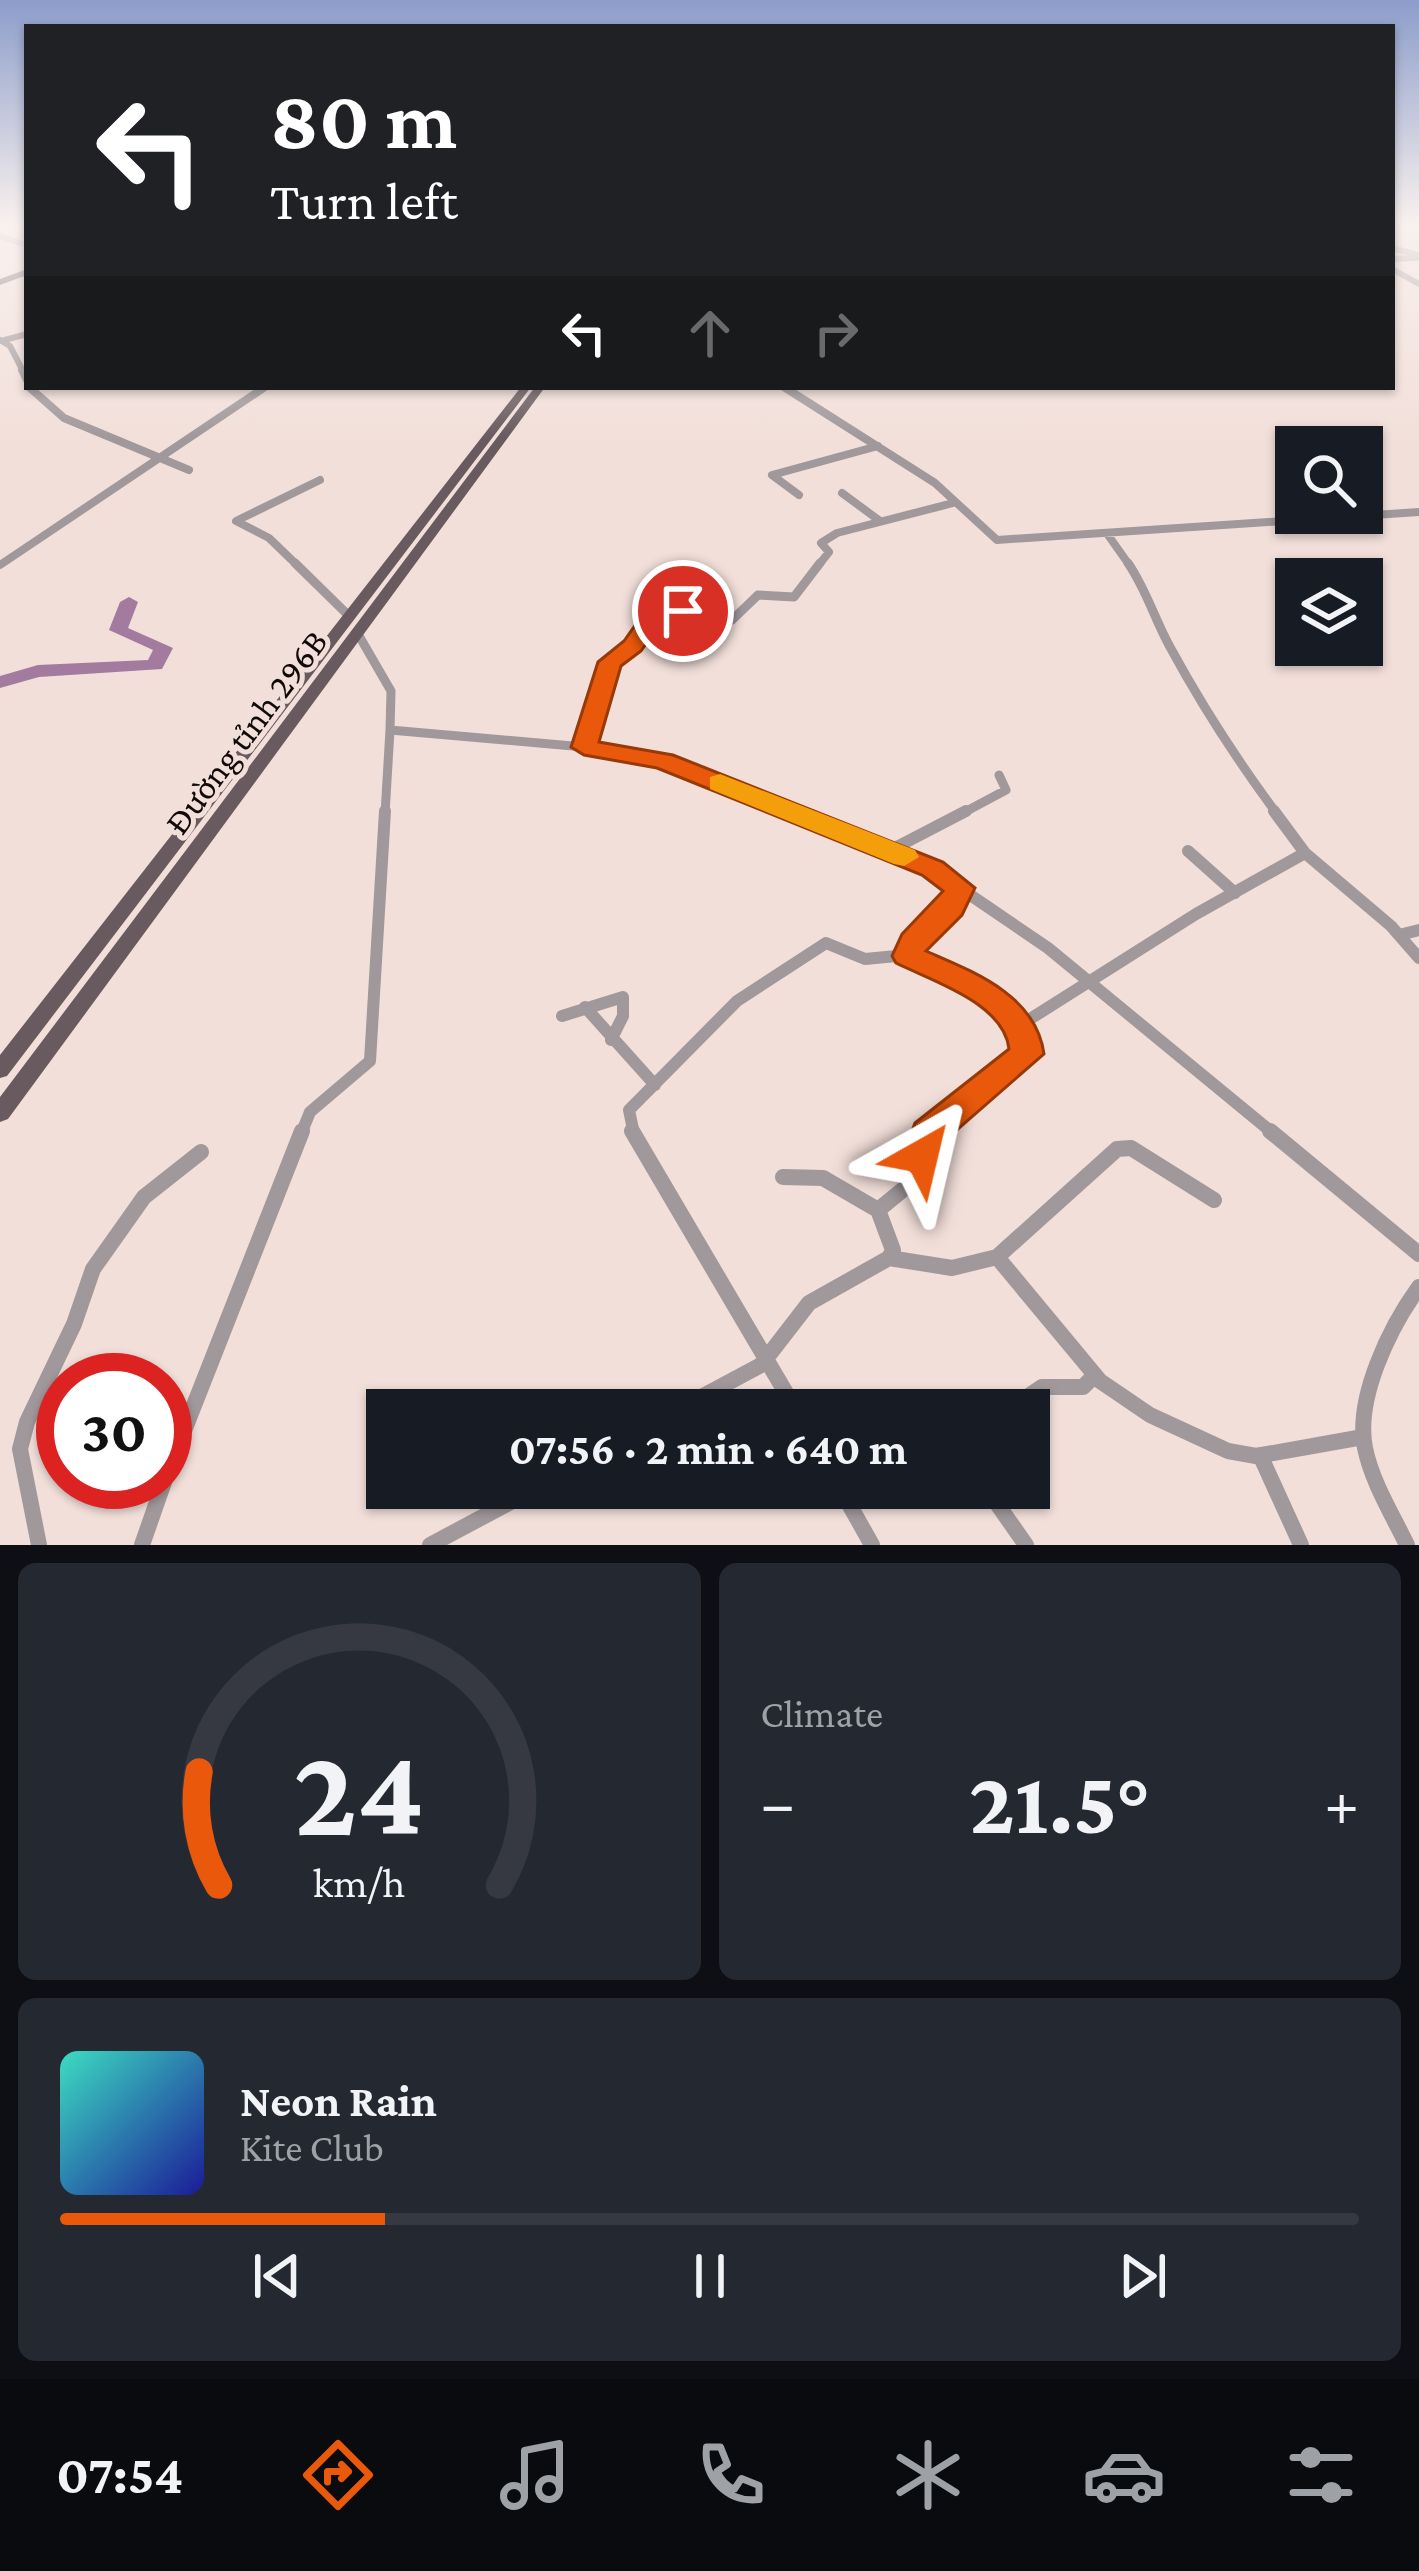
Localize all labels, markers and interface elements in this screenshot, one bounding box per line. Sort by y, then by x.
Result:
icon: left [72,72,228,228]
text: 80 m [270,73,457,166]
text: Turn left [270,171,458,231]
icon: left [551,300,617,366]
icon: ahead [677,300,743,366]
icon: right [803,300,869,366]
map controls [1275,426,1383,666]
button: search [1275,426,1383,534]
button: layers [1275,558,1383,666]
pin [632,560,734,662]
icon: arrive [650,578,716,644]
street label: Đường tỉnh 296B [156,622,336,842]
position arrow [859,1093,985,1219]
speed limit sign: 30 [36,1353,192,1509]
text: 07:56 · 2 min · 640 m [509,1424,907,1474]
text: Climate [761,1692,883,1735]
text: 24 [294,1722,425,1861]
text: 21.5° [969,1752,1151,1852]
text: − [761,1766,795,1839]
text: + [1324,1766,1359,1839]
text: km/h [313,1858,405,1905]
text: Neon Rain [240,2076,437,2126]
text: Kite Club [240,2126,384,2169]
icon: previous [244,2243,310,2309]
icon: pause [677,2243,743,2309]
icon: next [1110,2243,1176,2309]
icon: directions [296,2433,380,2517]
icon: music [493,2433,577,2517]
icon: phone [689,2433,773,2517]
icon: climate [886,2433,970,2517]
icon: car [1082,2433,1166,2517]
icon: filters [1279,2433,1363,2517]
text: 07:54 [56,2445,183,2505]

